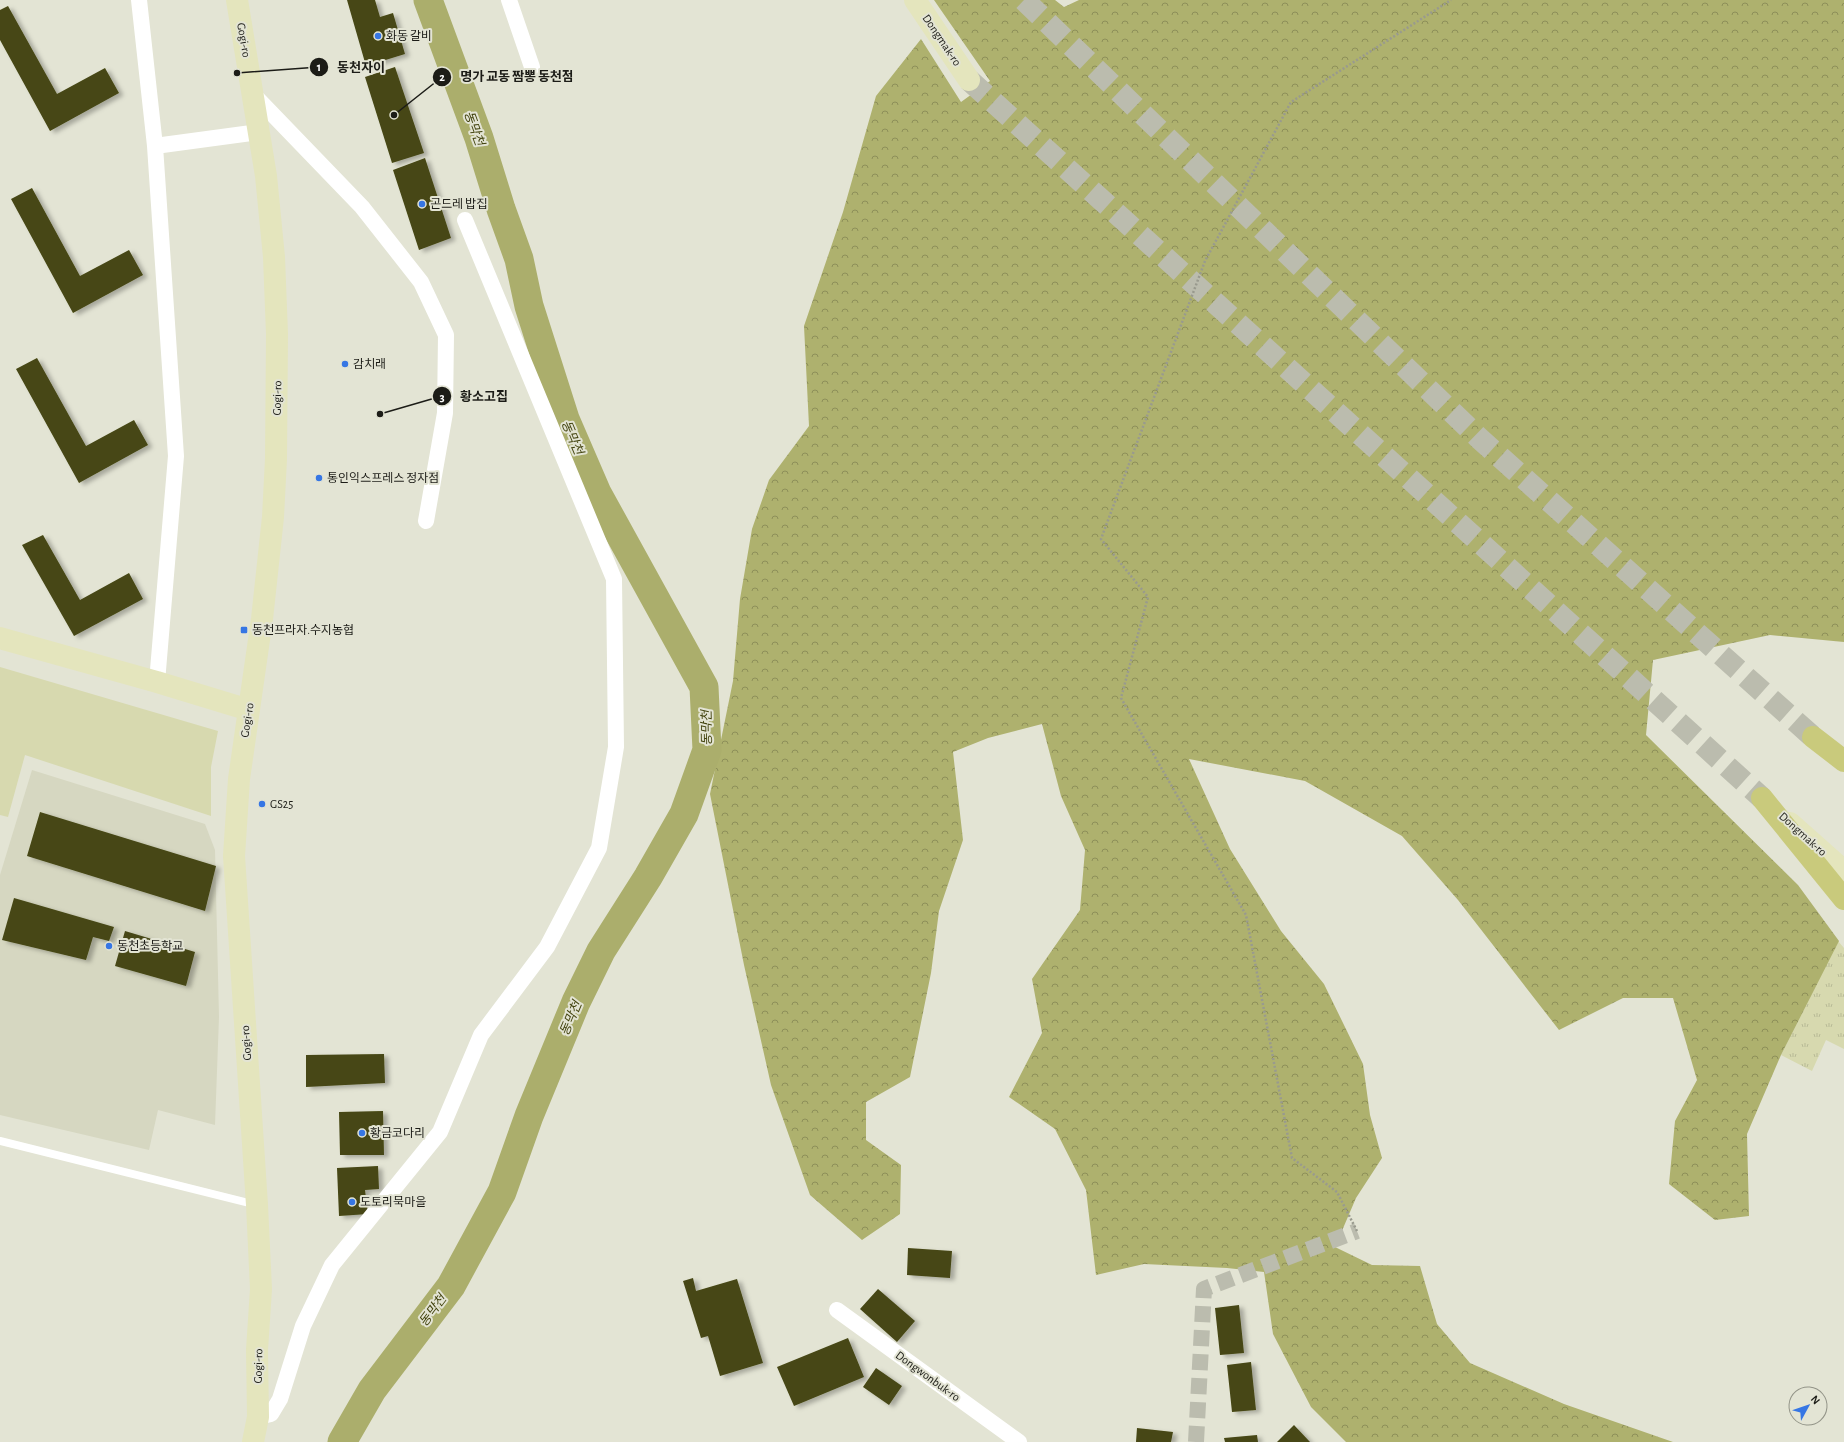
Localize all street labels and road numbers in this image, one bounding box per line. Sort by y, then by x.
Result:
street label: Dongmak-ro [920,12,964,68]
street label: Gogi-ro [235,22,253,58]
street label: Gogi-ro [271,380,283,416]
street label: Gogi-ro [238,702,256,738]
street label: Dongmak-ro [1777,810,1829,858]
street label: Gogi-ro [239,1025,253,1061]
street label: Gogi-ro [252,1348,264,1384]
street label: Dongwonbuk-ro [894,1349,962,1403]

